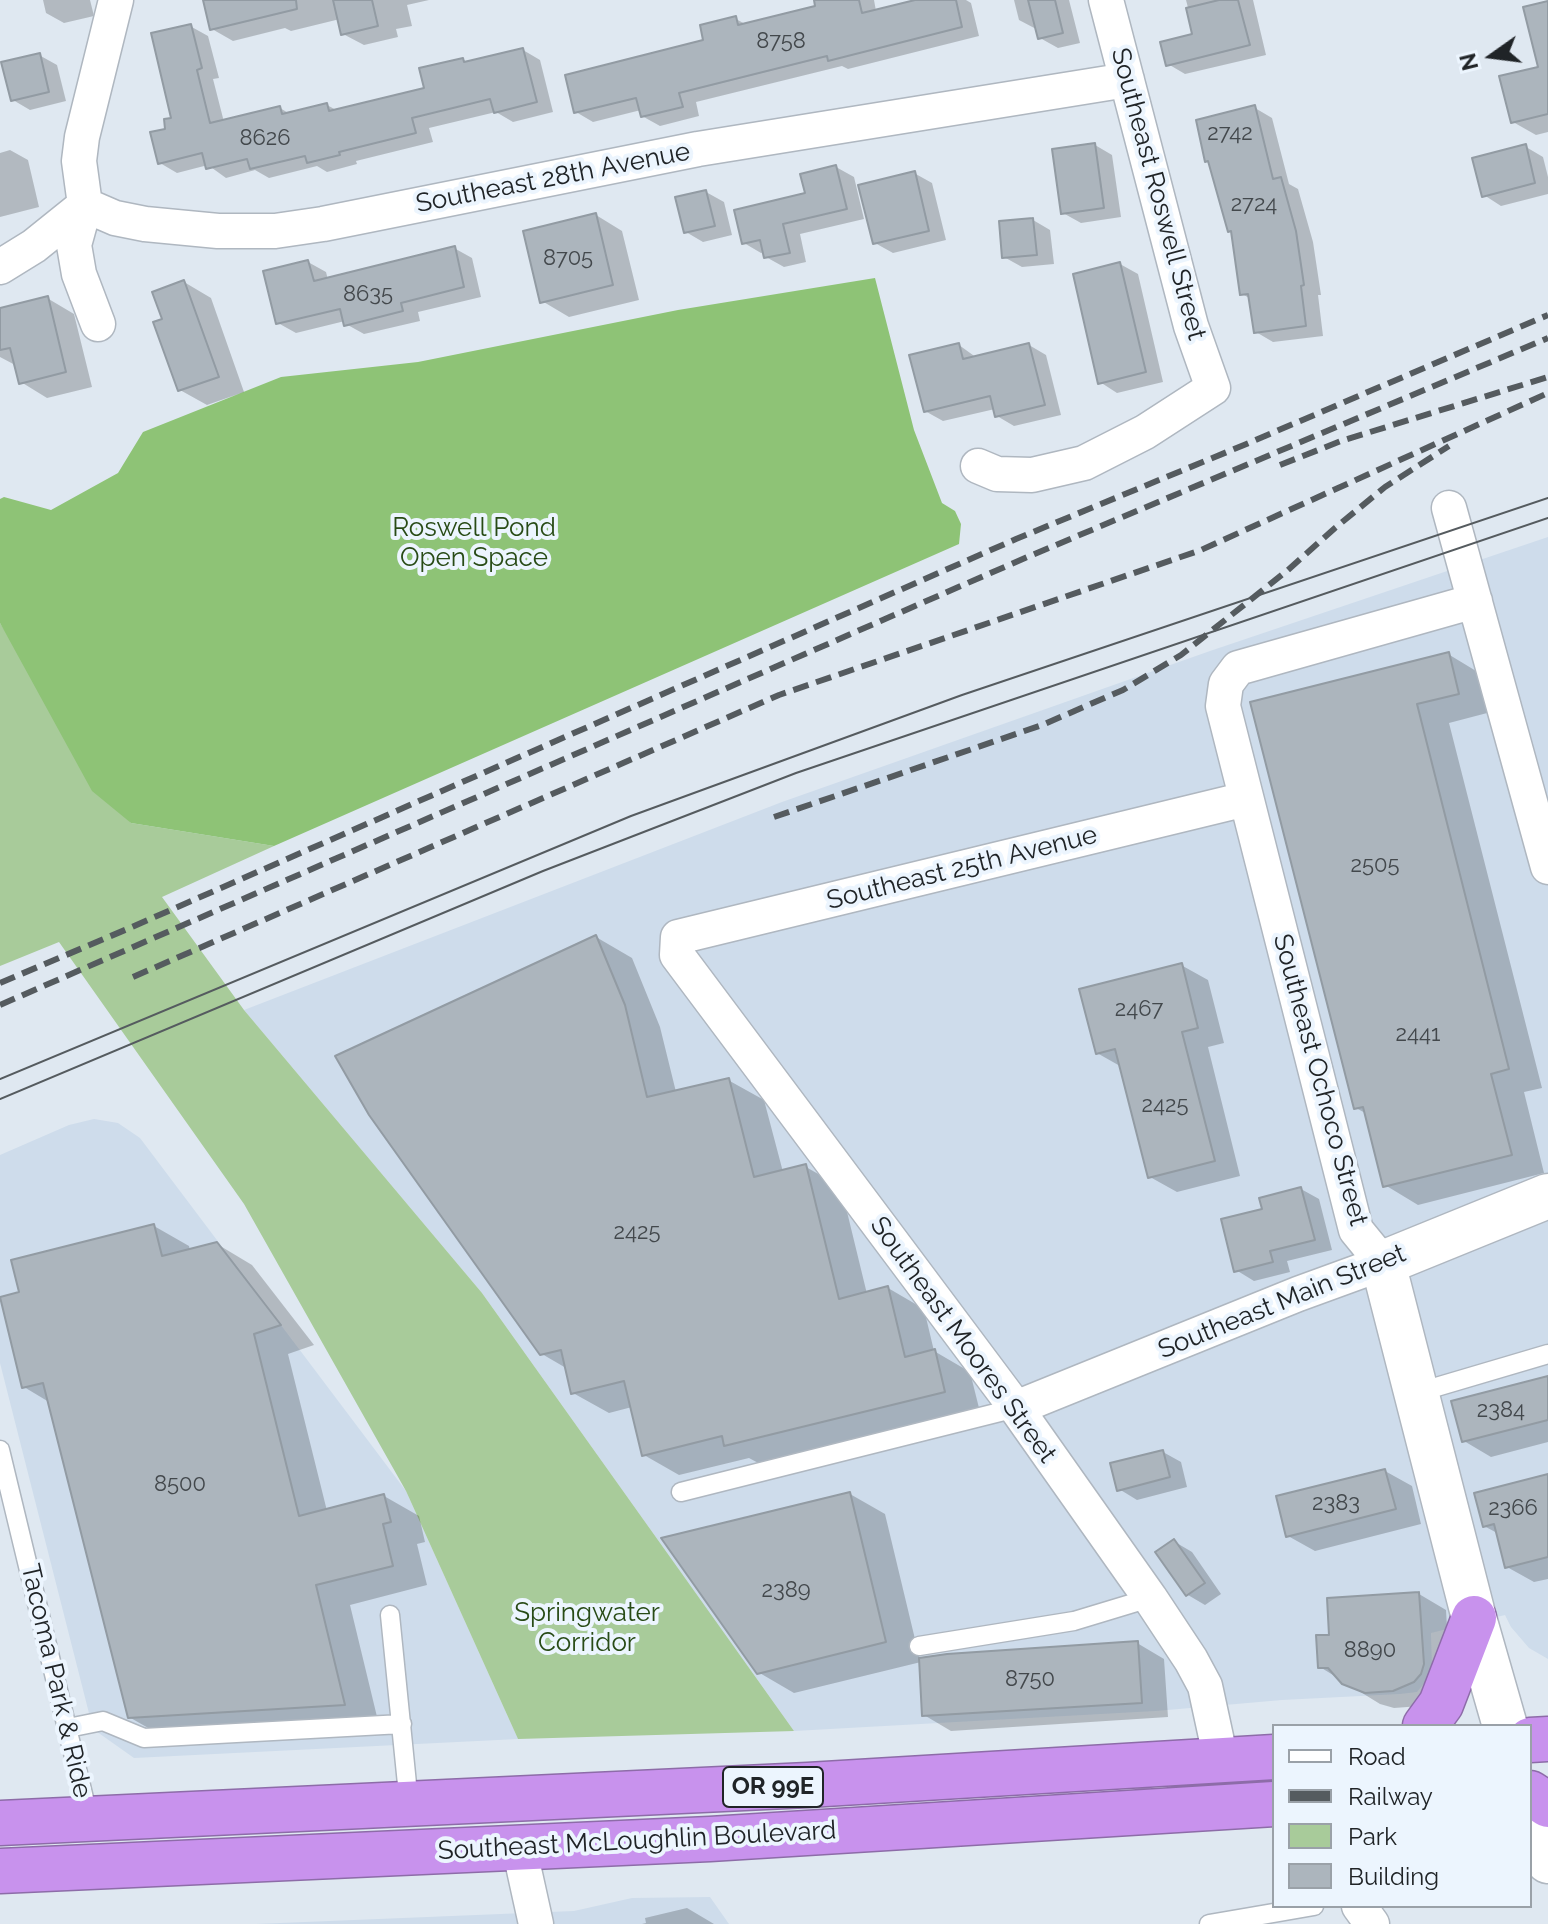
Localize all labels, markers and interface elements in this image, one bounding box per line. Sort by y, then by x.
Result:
north arrow [1452,16,1532,96]
house number: 8758 [756,28,806,54]
street label: Southeast Roswell Street [1104,45,1212,343]
text: N [1454,51,1483,73]
house number: 2742 [1207,120,1253,146]
house number: 8626 [239,125,291,151]
street label: Southeast 28th Avenue [413,136,693,220]
house number: 2724 [1231,191,1277,217]
house number: 8705 [543,245,593,271]
house number: 8635 [343,281,393,307]
park label: Roswell Pond Open Space [392,512,556,574]
street label: Southeast 25th Avenue [824,819,1100,917]
house number: 2505 [1351,852,1399,878]
street label: Southeast Ochoco Street [1266,931,1374,1229]
house number: 2467 [1115,996,1163,1022]
house number: 2441 [1396,1021,1440,1047]
house number: 2425 [1142,1092,1188,1118]
street label: Southeast Moores Street [863,1211,1063,1469]
house number: 2425 [614,1219,660,1245]
street label: Southeast Main Street [1154,1238,1410,1366]
house number: 2384 [1477,1397,1525,1423]
house number: 8500 [154,1471,206,1497]
house number: 2383 [1312,1490,1360,1516]
house number: 2366 [1488,1495,1538,1521]
street label: Tacoma Park & Ride [14,1561,98,1801]
house number: 2389 [761,1577,811,1603]
park label: Springwater Corridor [514,1597,660,1658]
house number: 8890 [1344,1637,1396,1663]
house number: 8750 [1005,1666,1055,1692]
legend [1272,1724,1532,1908]
text: Road [1348,1742,1406,1771]
road number: OR 99E [723,1767,823,1807]
text: Railway [1348,1782,1433,1811]
street label: Southeast McLoughlin Boulevard [437,1815,837,1867]
text: Park [1348,1822,1397,1851]
text: Building [1348,1862,1439,1891]

